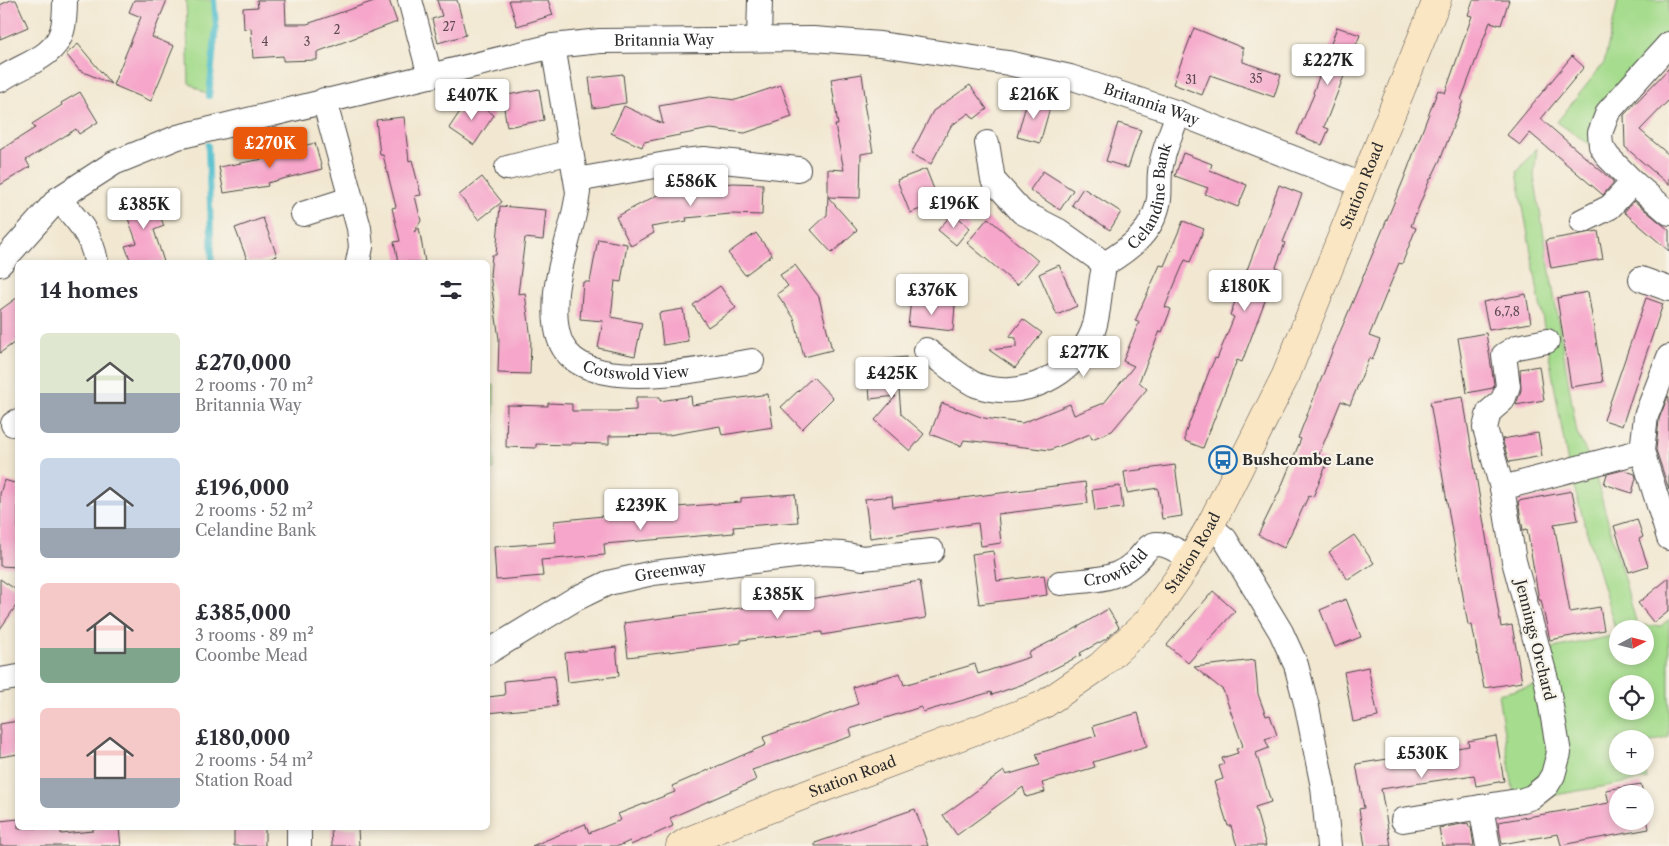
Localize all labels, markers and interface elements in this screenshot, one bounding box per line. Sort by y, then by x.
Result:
house number: 27 [443,19,455,34]
house number: 2 [334,22,341,37]
street label: Britannia Way [614,30,715,50]
house number: 4 [262,34,269,49]
house number: 3 [304,34,310,49]
pin: £227K [1293,44,1363,86]
text: £227K [1303,50,1353,70]
house number: 35 [1249,71,1263,86]
house number: 31 [1185,72,1197,87]
pin: £407K [437,78,507,121]
pin: £216K [999,78,1069,120]
street label: Britannia Way [1101,79,1203,130]
text: £216K [1009,84,1059,104]
text: £407K [446,85,498,105]
pin: £270K [235,126,305,169]
text: £270K [244,133,296,153]
street label: Celandine Bank [1123,139,1176,254]
street label: Station Road [1336,139,1388,232]
pin: £586K [656,164,726,207]
text: £586K [665,171,717,191]
pin: £196K [919,186,989,229]
pin: £385K [109,188,179,230]
text: £196K [929,193,979,213]
text: £385K [118,194,170,214]
pin: £180K [1210,270,1280,312]
pin: £376K [897,274,967,316]
icon: filters [437,276,465,304]
text: £180K [1220,276,1270,296]
text: 14 homes [40,278,138,303]
text: £376K [907,280,957,300]
house number: 6,7,8 [1494,304,1520,319]
pin: £277K [1049,336,1119,378]
text: £277K [1059,342,1109,362]
text: £270,000 [195,350,291,375]
icon: home [80,353,140,413]
street label: Cotswold View [580,356,691,384]
pin: £425K [857,356,927,399]
text: £425K [866,363,918,383]
text: 2 rooms · 70 m² [195,375,313,395]
text: Britannia Way [195,395,302,415]
bus stop icon: Bushcombe Lane [1208,445,1238,475]
place label: Bushcombe Lane [1242,450,1374,469]
text: £196,000 [195,475,289,500]
icon: home [80,478,140,538]
pin: £239K [606,488,676,531]
text: £239K [615,495,667,515]
text: 2 rooms · 52 m² [195,500,313,520]
street label: Station Road [1160,509,1224,597]
text: Celandine Bank [195,520,316,540]
street label: Crowfield [1083,545,1152,590]
street label: Greenway [633,557,708,586]
street label: Jennings Orchard [1511,576,1560,702]
pin: £385K [743,578,813,620]
text: £385K [752,584,804,604]
text: £385,000 [195,600,291,625]
icon: home [80,603,140,663]
north arrow [1609,620,1654,665]
map controls [1609,620,1654,830]
text: 3 rooms · 89 m² [195,625,314,645]
text: Coombe Mead [195,645,308,665]
button: locate [1609,675,1654,720]
text: £180,000 [195,725,290,750]
icon: home [80,728,140,788]
button: + [1609,730,1654,775]
pin: £530K [1387,736,1457,779]
text: £530K [1396,743,1448,763]
text: 2 rooms · 54 m² [195,750,313,770]
street label: Station Road [806,751,899,802]
text: Station Road [195,770,293,790]
button: − [1609,785,1654,830]

